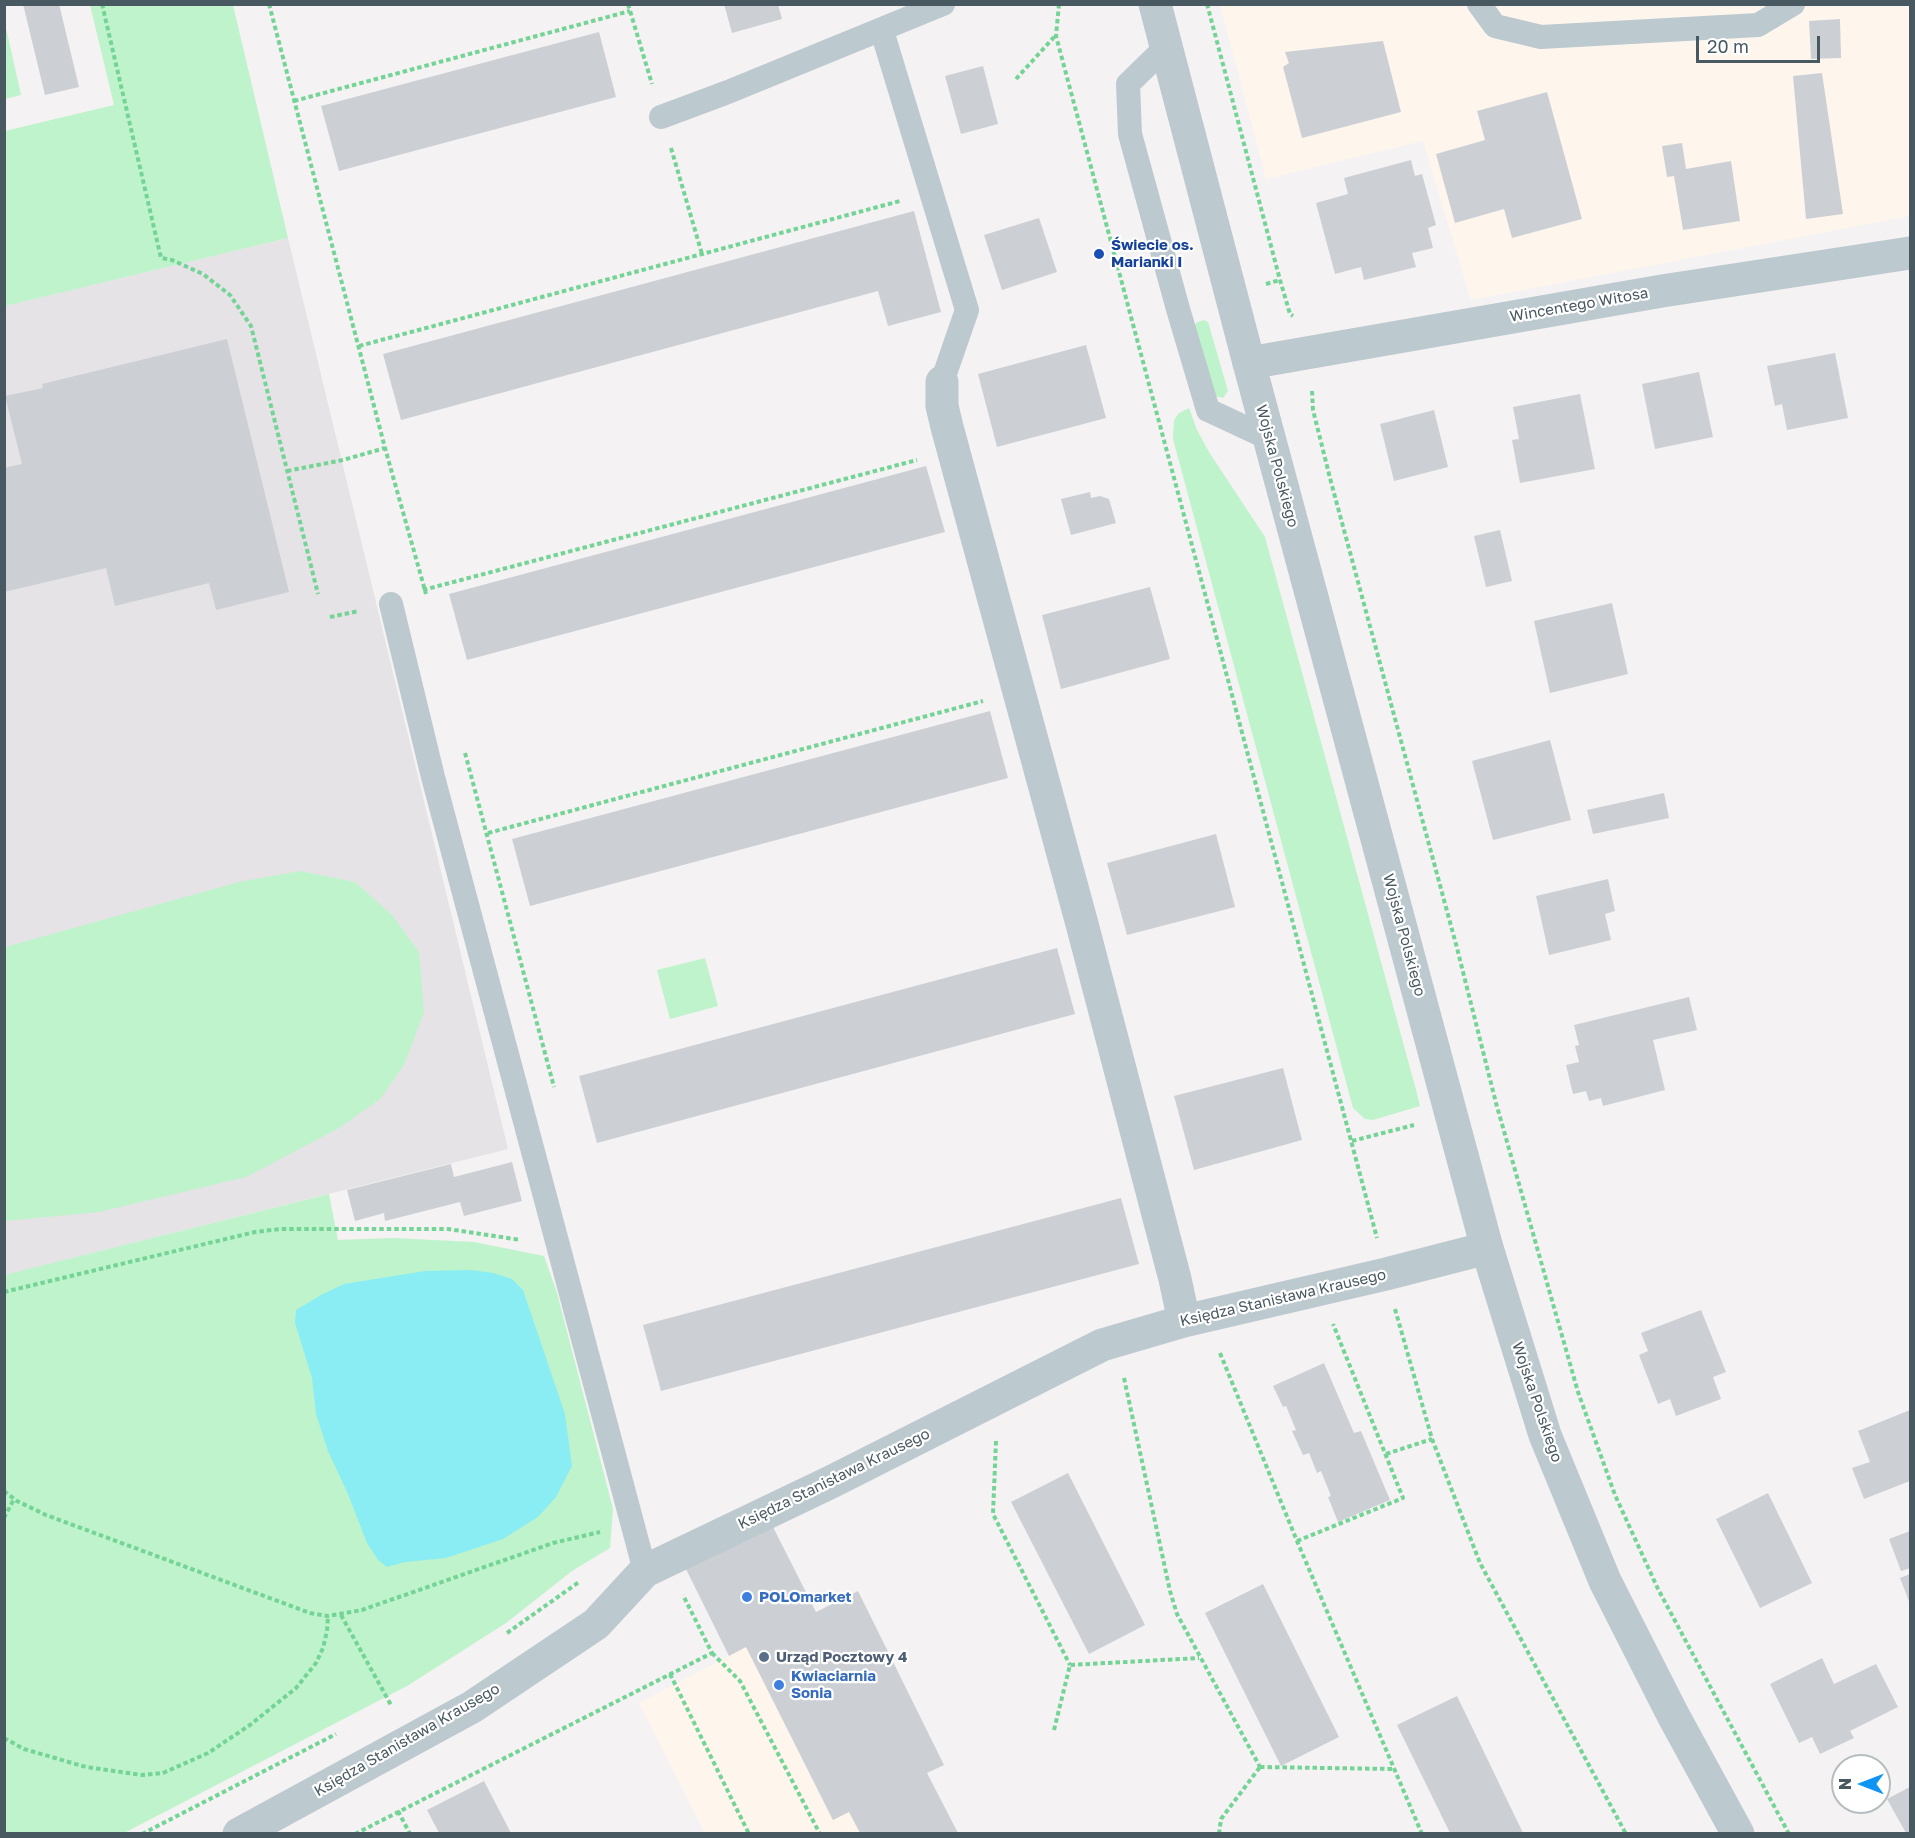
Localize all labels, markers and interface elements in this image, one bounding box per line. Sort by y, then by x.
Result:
scale bar [1699,24,1824,62]
text: 20 m [1707,35,1749,57]
place label: Świecie os. Marianki I [1111,236,1194,271]
marker: Świecie os. Marianki I [1092,247,1106,261]
street label: Wincentego Witosa [1508,284,1650,326]
street label: Wojska Polskiego [1252,403,1302,529]
street label: Wojska Polskiego [1379,872,1429,998]
street label: Księdza Stanisława Krausego [1178,1266,1388,1330]
street label: Wojska Polskiego [1508,1339,1566,1465]
street label: Księdza Stanisława Krausego [735,1425,933,1533]
place label: POLOmarket [759,1588,851,1606]
marker: POLOmarket [740,1590,754,1604]
place label: Urząd Pocztowy 4 [776,1648,907,1666]
marker: Urząd Pocztowy 4 [757,1650,771,1664]
place label: Kwiaciarnia Sonia [791,1667,876,1702]
marker: Kwiaciarnia Sonia [772,1678,786,1692]
street label: Księdza Stanisława Krausego [311,1679,503,1801]
north arrow [1831,1754,1891,1814]
text: N [1835,1778,1855,1790]

